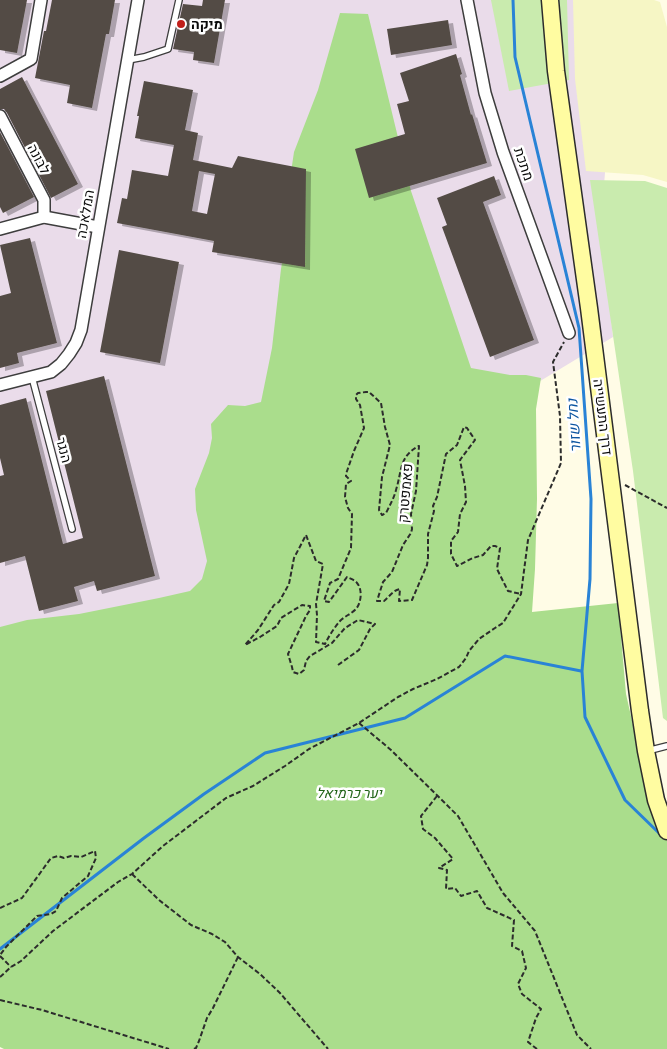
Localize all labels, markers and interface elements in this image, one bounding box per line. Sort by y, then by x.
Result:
place label: מיקה [191,16,223,32]
marker: מיקה [175,18,187,30]
street label: לבונה [24,141,54,177]
street label: מתכת [511,145,537,183]
street label: המלאכה [73,188,97,240]
street label: דרך התעשייה [590,378,616,456]
water label: נחל שזור [564,397,584,454]
street label: הנגר [53,436,75,464]
street label: פאמפטרק [394,463,416,523]
park label: יער כרמיאל [316,785,384,801]

